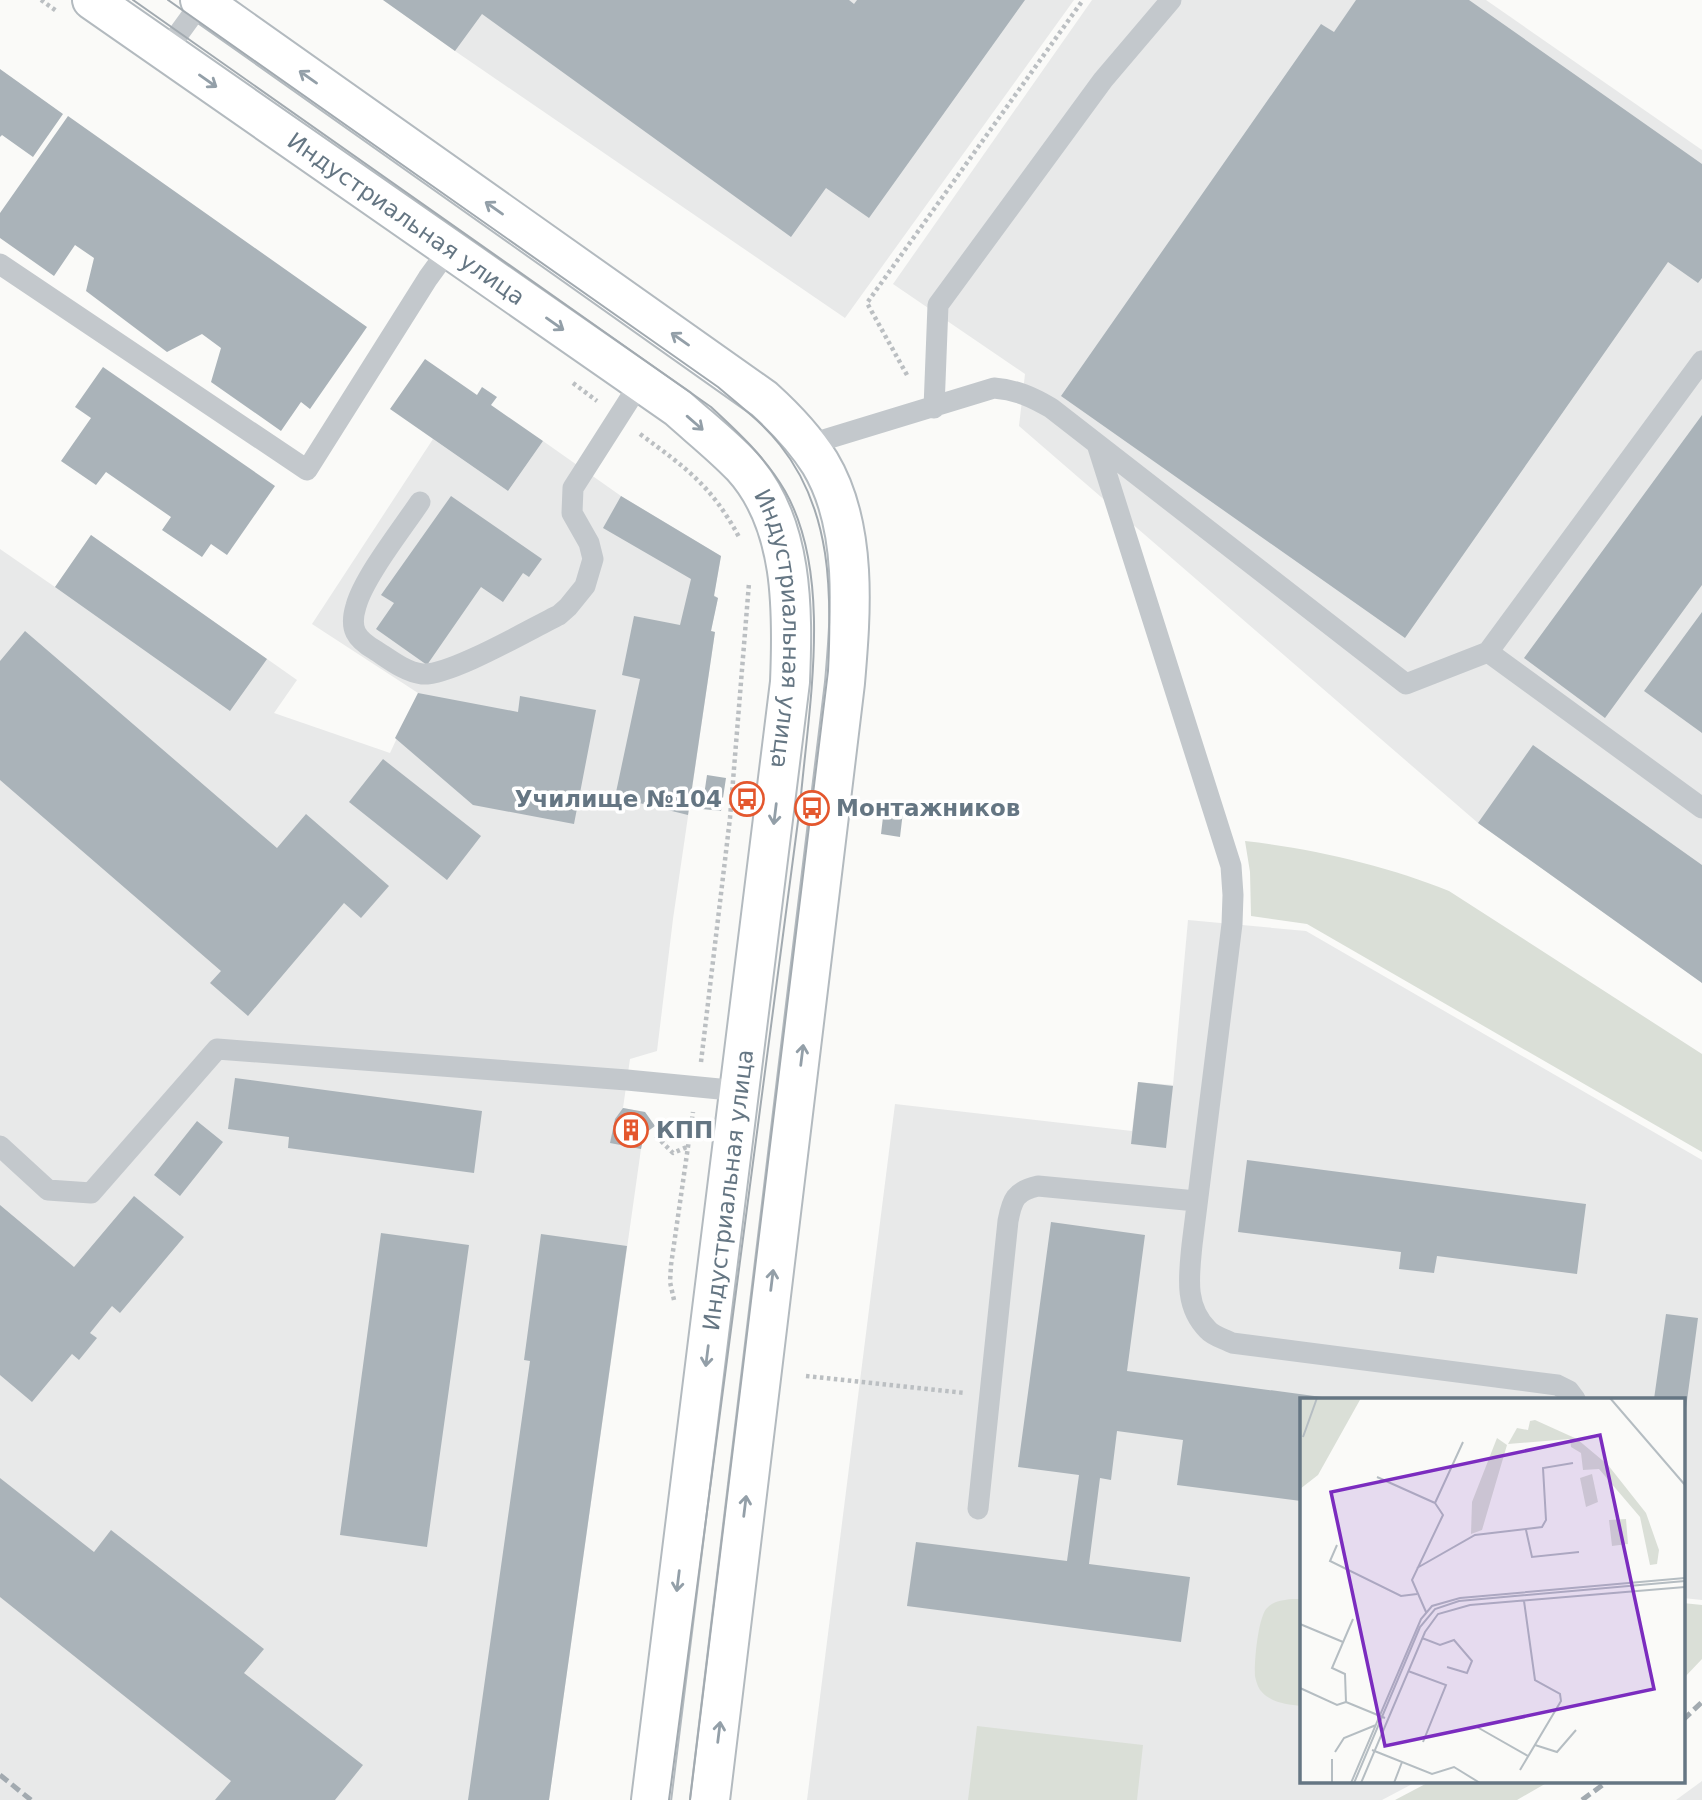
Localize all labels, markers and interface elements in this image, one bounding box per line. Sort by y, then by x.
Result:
one-way arrow [299,70,318,84]
one-way arrow [198,74,217,88]
street label: Индустриальная улица [283,127,530,310]
one-way arrow [485,201,504,215]
one-way arrow [545,317,564,331]
one-way arrow [671,332,690,346]
one-way arrow [686,415,704,431]
street label: Индустриальная улица [749,485,804,770]
bus stop icon: Училище №104 [728,780,766,818]
place label: Училище №104 [515,786,722,812]
bus stop icon: Монтажников [793,789,831,827]
place label: Монтажников [836,795,1020,821]
one-way arrow [769,802,782,825]
one-way arrow [795,1044,808,1067]
street label: Индустриальная улица [698,1048,758,1332]
building icon: КПП [612,1111,650,1149]
place label: КПП [656,1117,713,1143]
one-way arrow [766,1270,779,1292]
one-way arrow [700,1344,713,1366]
inset map [1300,1398,1684,1783]
one-way arrow [739,1495,752,1518]
one-way arrow [672,1569,685,1592]
one-way arrow [712,1721,725,1744]

